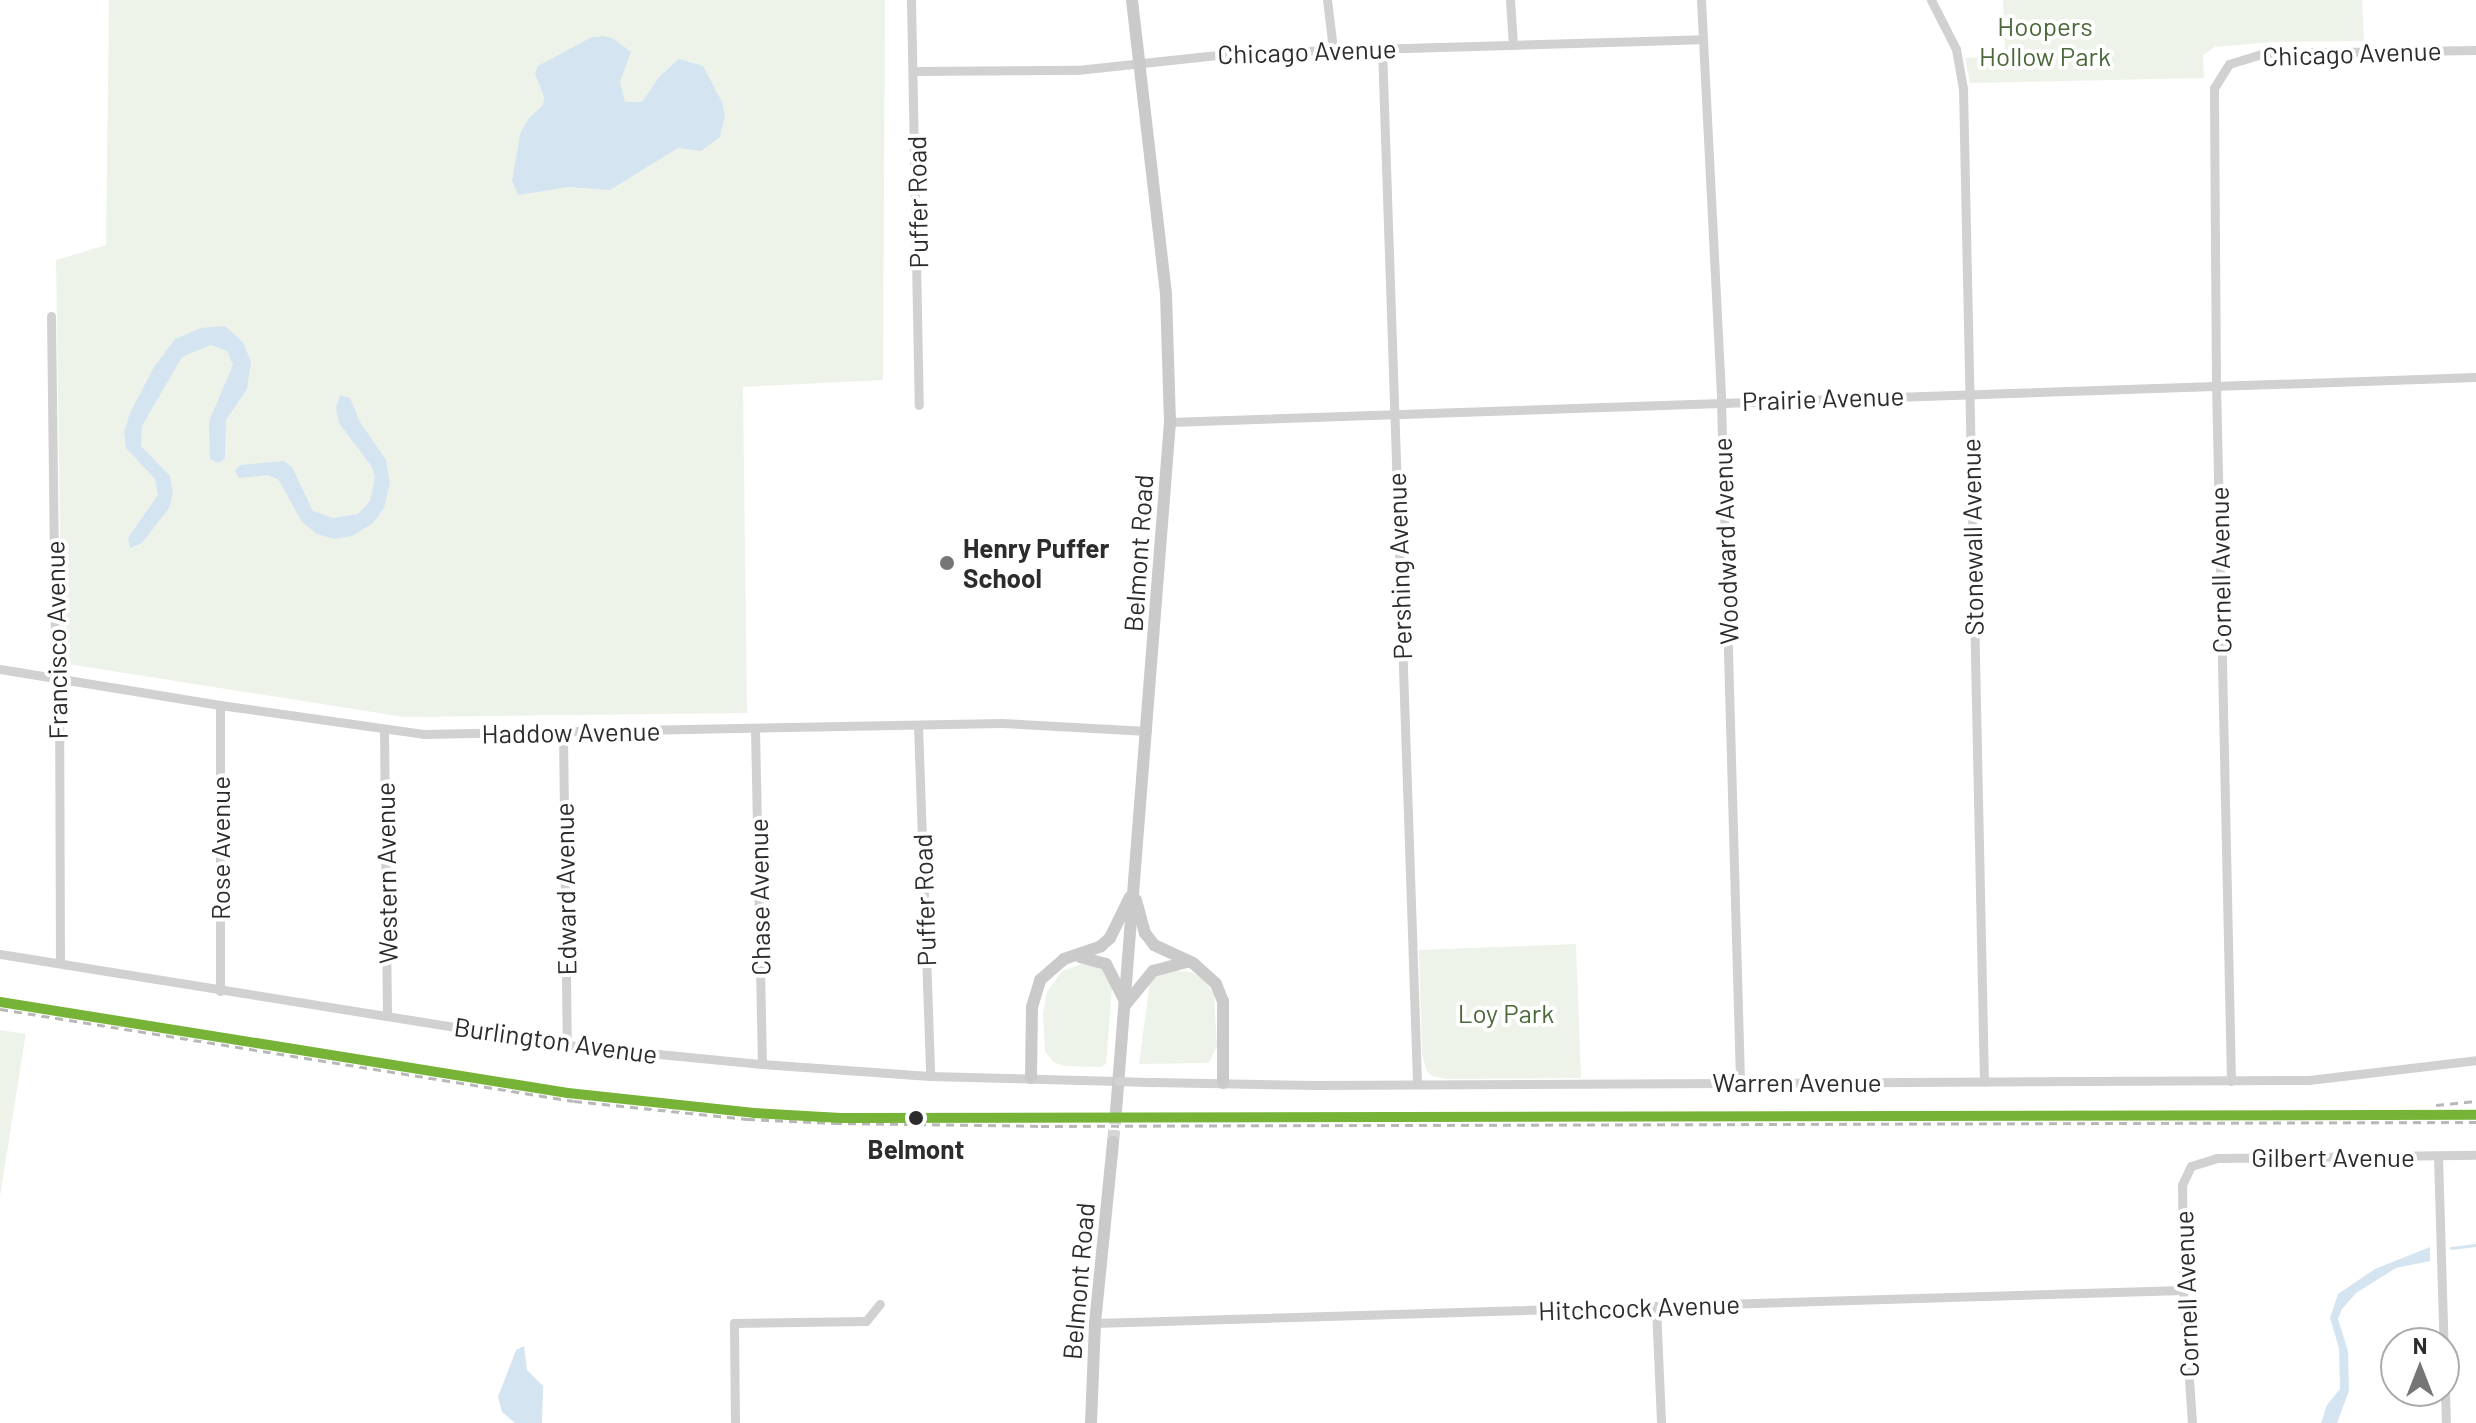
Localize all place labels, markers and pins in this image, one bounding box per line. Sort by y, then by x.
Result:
place label: Henry Puffer School [963,532,1109,594]
marker: Henry Puffer School [938,554,956,572]
marker: Belmont [904,1106,928,1130]
place label: Belmont [868,1133,964,1165]

